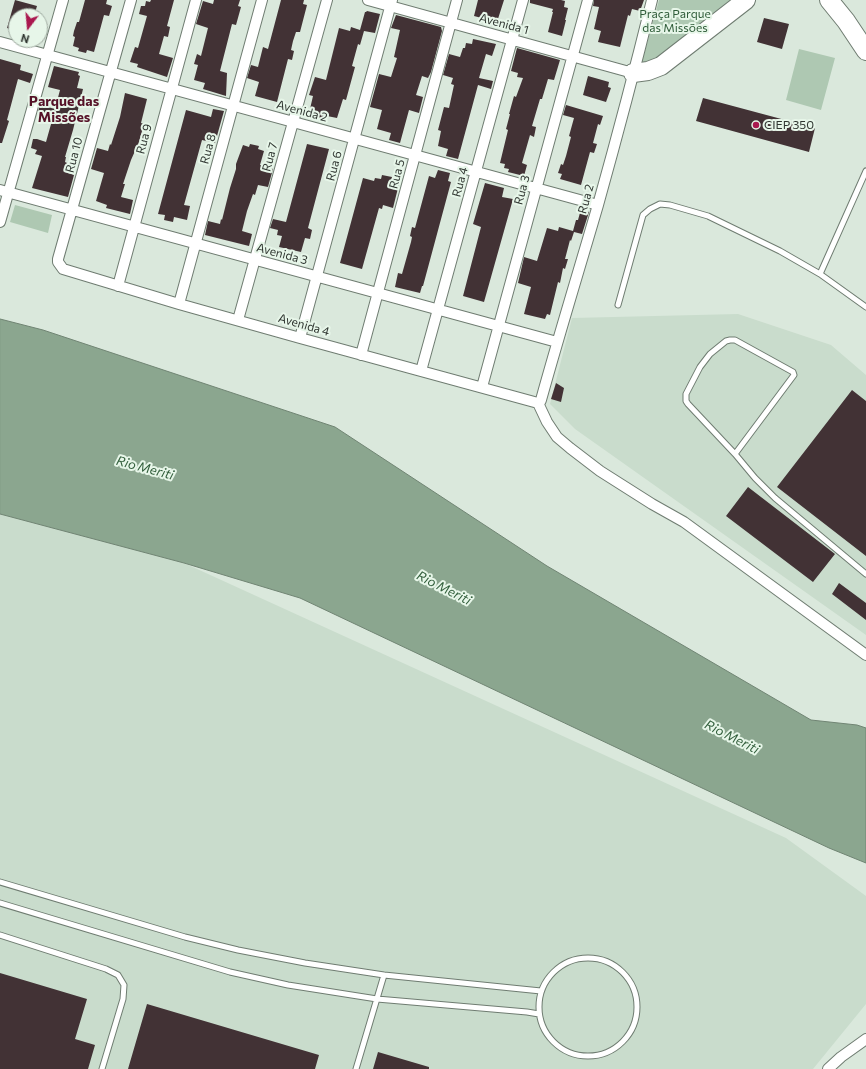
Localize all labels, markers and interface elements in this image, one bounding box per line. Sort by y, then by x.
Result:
park label: Praça Parque das Missões [639,7,711,35]
north arrow [8,8,48,48]
street label: Avenida 1 [478,10,530,38]
text: N [19,32,31,46]
district label: Parque das Missões [29,93,99,126]
street label: Avenida 2 [275,97,329,125]
place label: CIEP 350 [764,118,814,132]
marker: CIEP 350 [751,120,761,130]
street label: Rua 9 [133,122,155,156]
street label: Rua 8 [197,132,219,166]
street label: Rua 10 [62,136,86,174]
street label: Rua 7 [259,141,281,173]
street label: Rua 6 [323,149,345,183]
street label: Rua 5 [386,158,408,190]
street label: Rua 4 [449,165,471,199]
street label: Rua 3 [511,174,533,206]
street label: Rua 2 [575,183,597,215]
street label: Avenida 3 [255,240,309,268]
street label: Avenida 4 [277,311,331,339]
water label: Rio Meriti [115,453,175,483]
water label: Rio Meriti [414,568,474,608]
water label: Rio Meriti [702,717,762,757]

